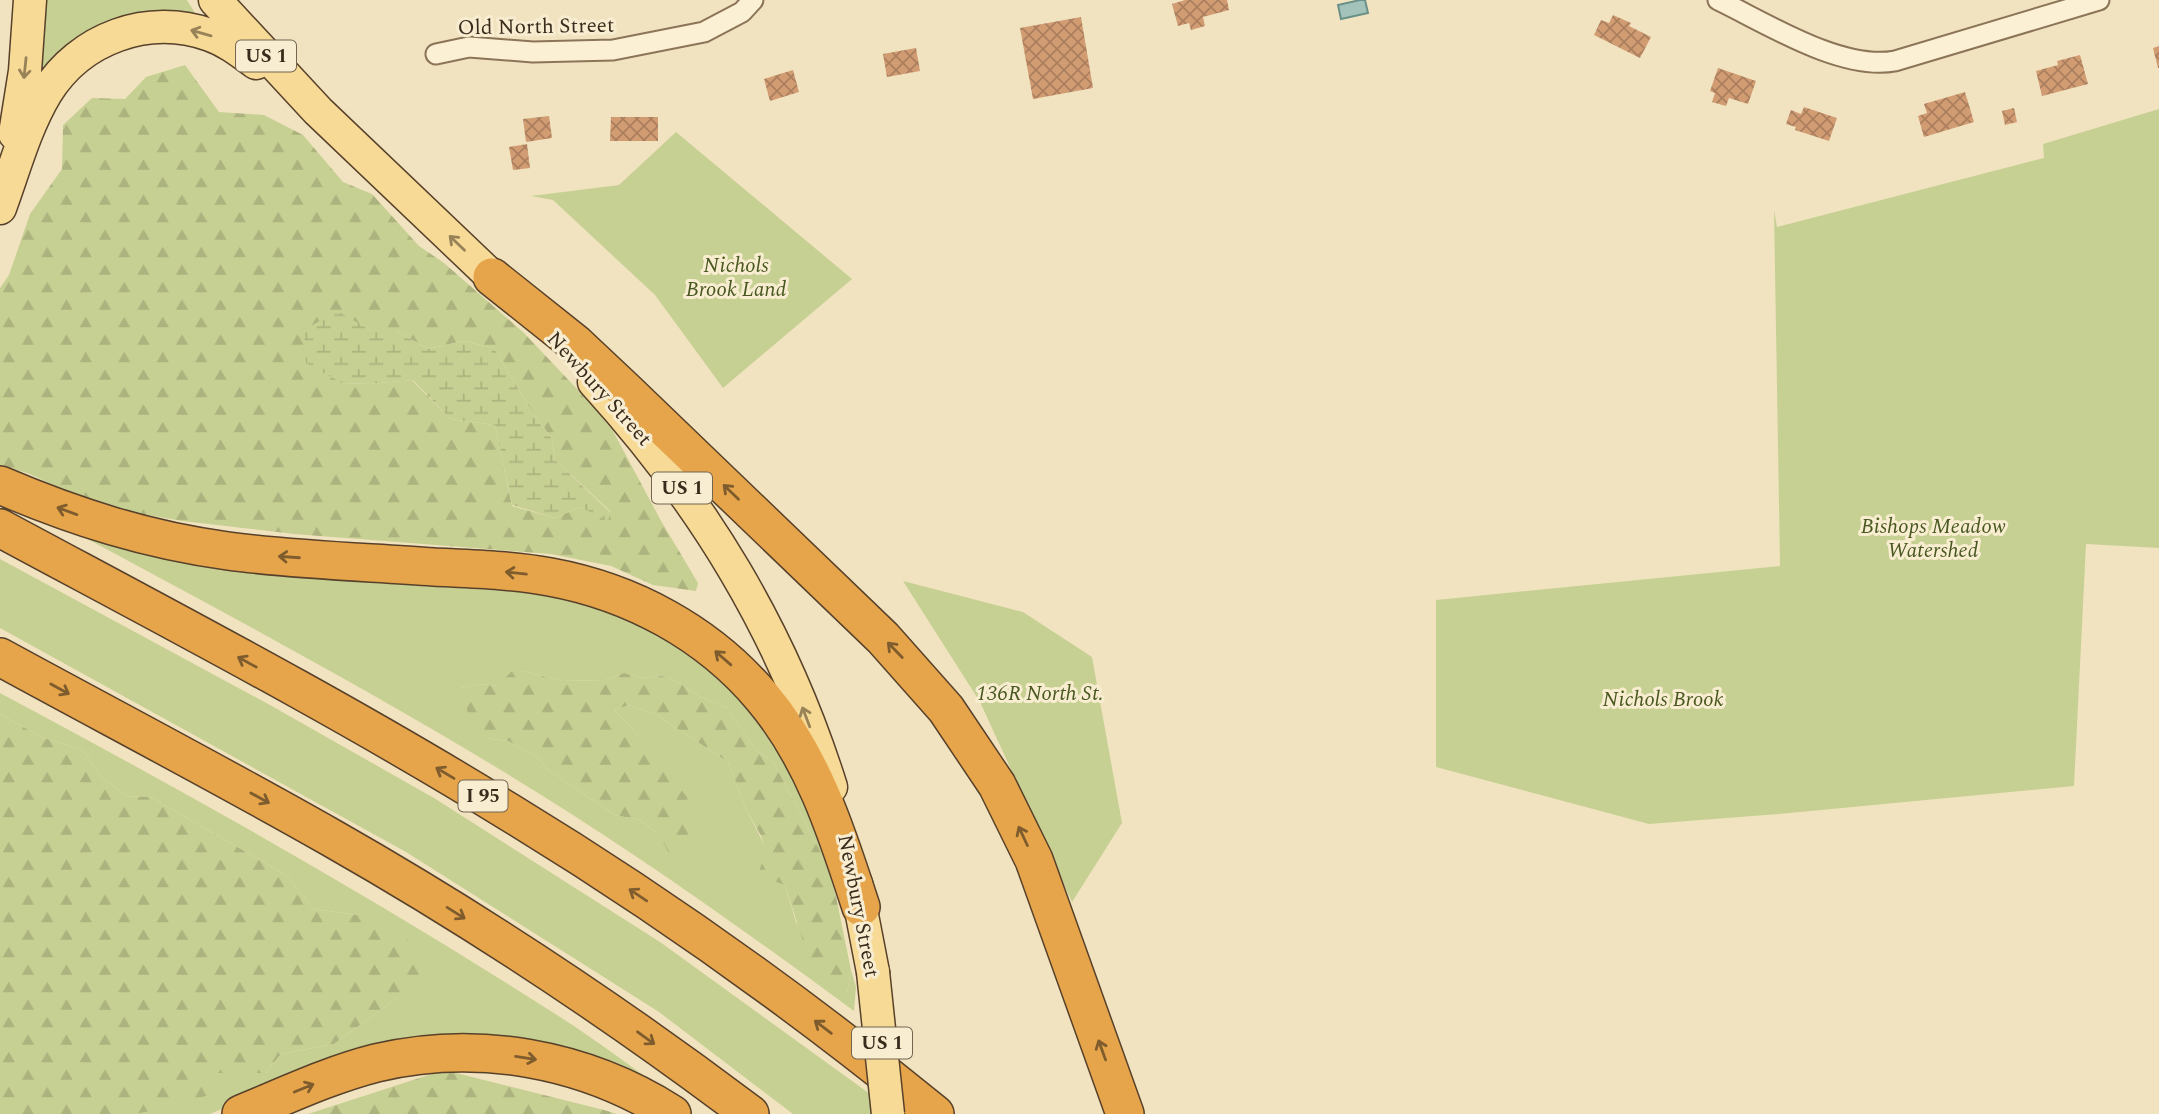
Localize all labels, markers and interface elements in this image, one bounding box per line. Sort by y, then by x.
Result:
street label: Old North Street [457,10,615,44]
one-way arrow [190,25,212,38]
road number: US 1 [236,40,296,72]
one-way arrow [18,56,31,79]
one-way arrow [448,234,465,251]
park label: Nichols Brook Land [686,250,786,306]
street label: Newbury Street [539,324,659,454]
road number: US 1 [652,472,712,503]
one-way arrow [723,484,740,501]
one-way arrow [57,504,79,516]
park label: Bishops Meadow Watershed [1861,511,2005,567]
one-way arrow [278,550,301,563]
one-way arrow [505,566,528,579]
one-way arrow [886,642,903,659]
one-way arrow [714,650,732,666]
one-way arrow [237,655,258,668]
park label: 136R North St. [976,678,1104,710]
one-way arrow [49,683,70,696]
park label: Nichols Brook [1602,684,1724,716]
one-way arrow [799,707,812,728]
one-way arrow [436,766,456,780]
road number: I 95 [458,780,508,811]
one-way arrow [249,791,269,805]
one-way arrow [1016,826,1029,847]
street label: Newbury Street [828,832,888,980]
one-way arrow [628,888,648,902]
one-way arrow [446,906,466,920]
one-way arrow [814,1019,833,1034]
road number: US 1 [852,1028,912,1058]
one-way arrow [636,1031,655,1045]
one-way arrow [1095,1039,1107,1061]
one-way arrow [514,1051,537,1064]
one-way arrow [292,1081,314,1094]

